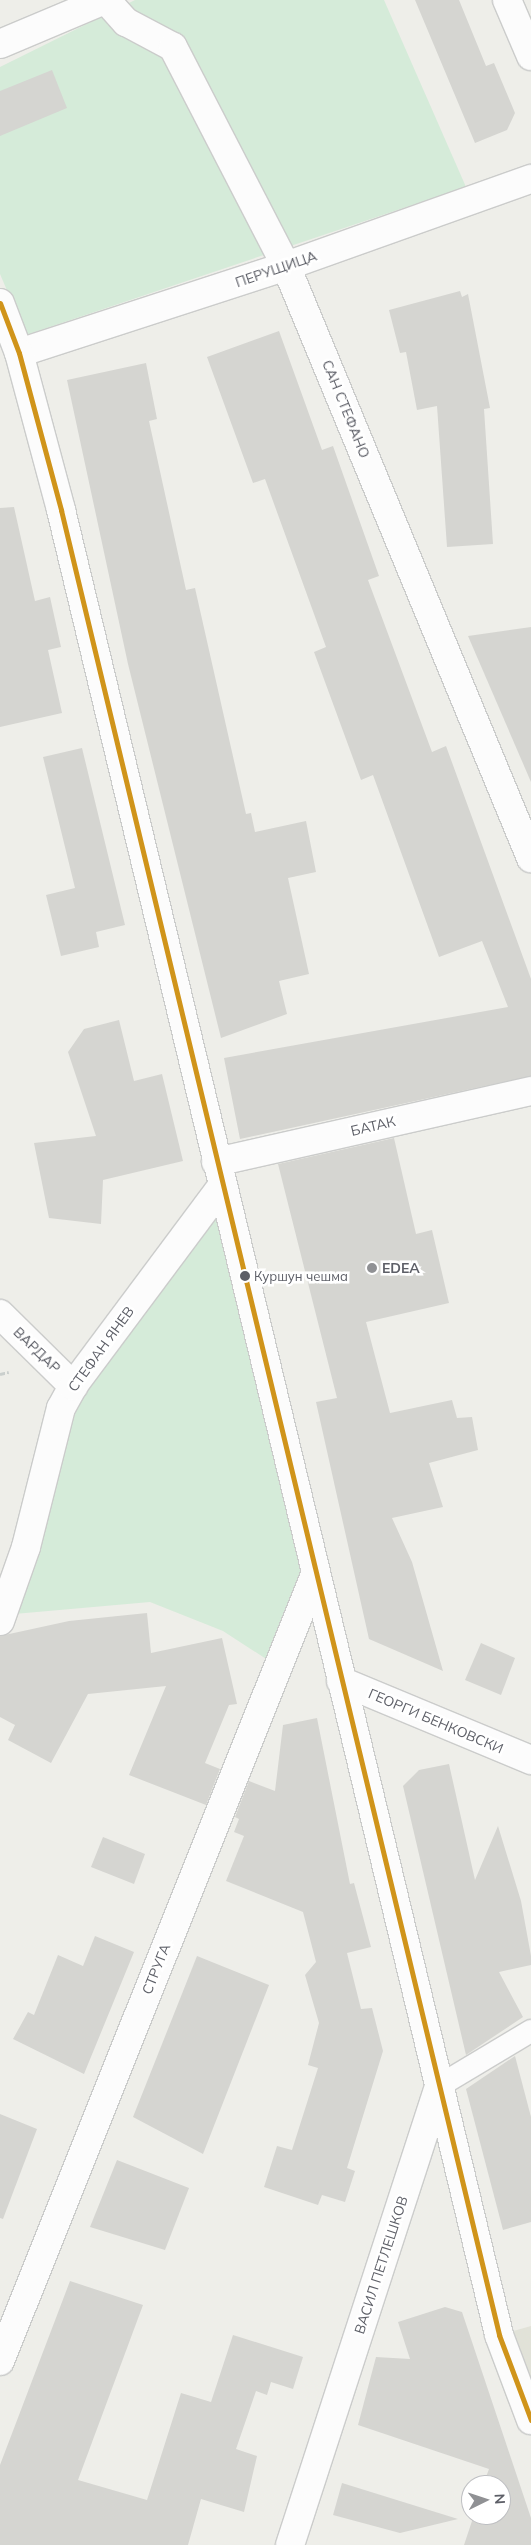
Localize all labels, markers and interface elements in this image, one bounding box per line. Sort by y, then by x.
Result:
street label: ПЕРУЩИЦА [233,247,319,291]
street label: САН СТЕФАНО [319,358,373,460]
street label: БАТАК [349,1113,397,1139]
place label: EDEA [382,1260,420,1276]
marker: EDEA [366,1262,378,1274]
place label: Куршун чешма [254,1268,348,1284]
marker: Куршун чешма [240,1271,250,1281]
street label: СТЕФАН ЯНЕВ [65,1303,137,1395]
street label: ВАРДАР [10,1324,64,1376]
street label: ГЕОРГИ БЕНКОВСКИ [366,1685,506,1757]
street label: СТРУГА [138,1941,174,1997]
street label: ВАСИЛ ПЕТЛЕШКОВ [351,2194,411,2336]
north arrow [461,2475,511,2525]
text: N [491,2493,509,2505]

